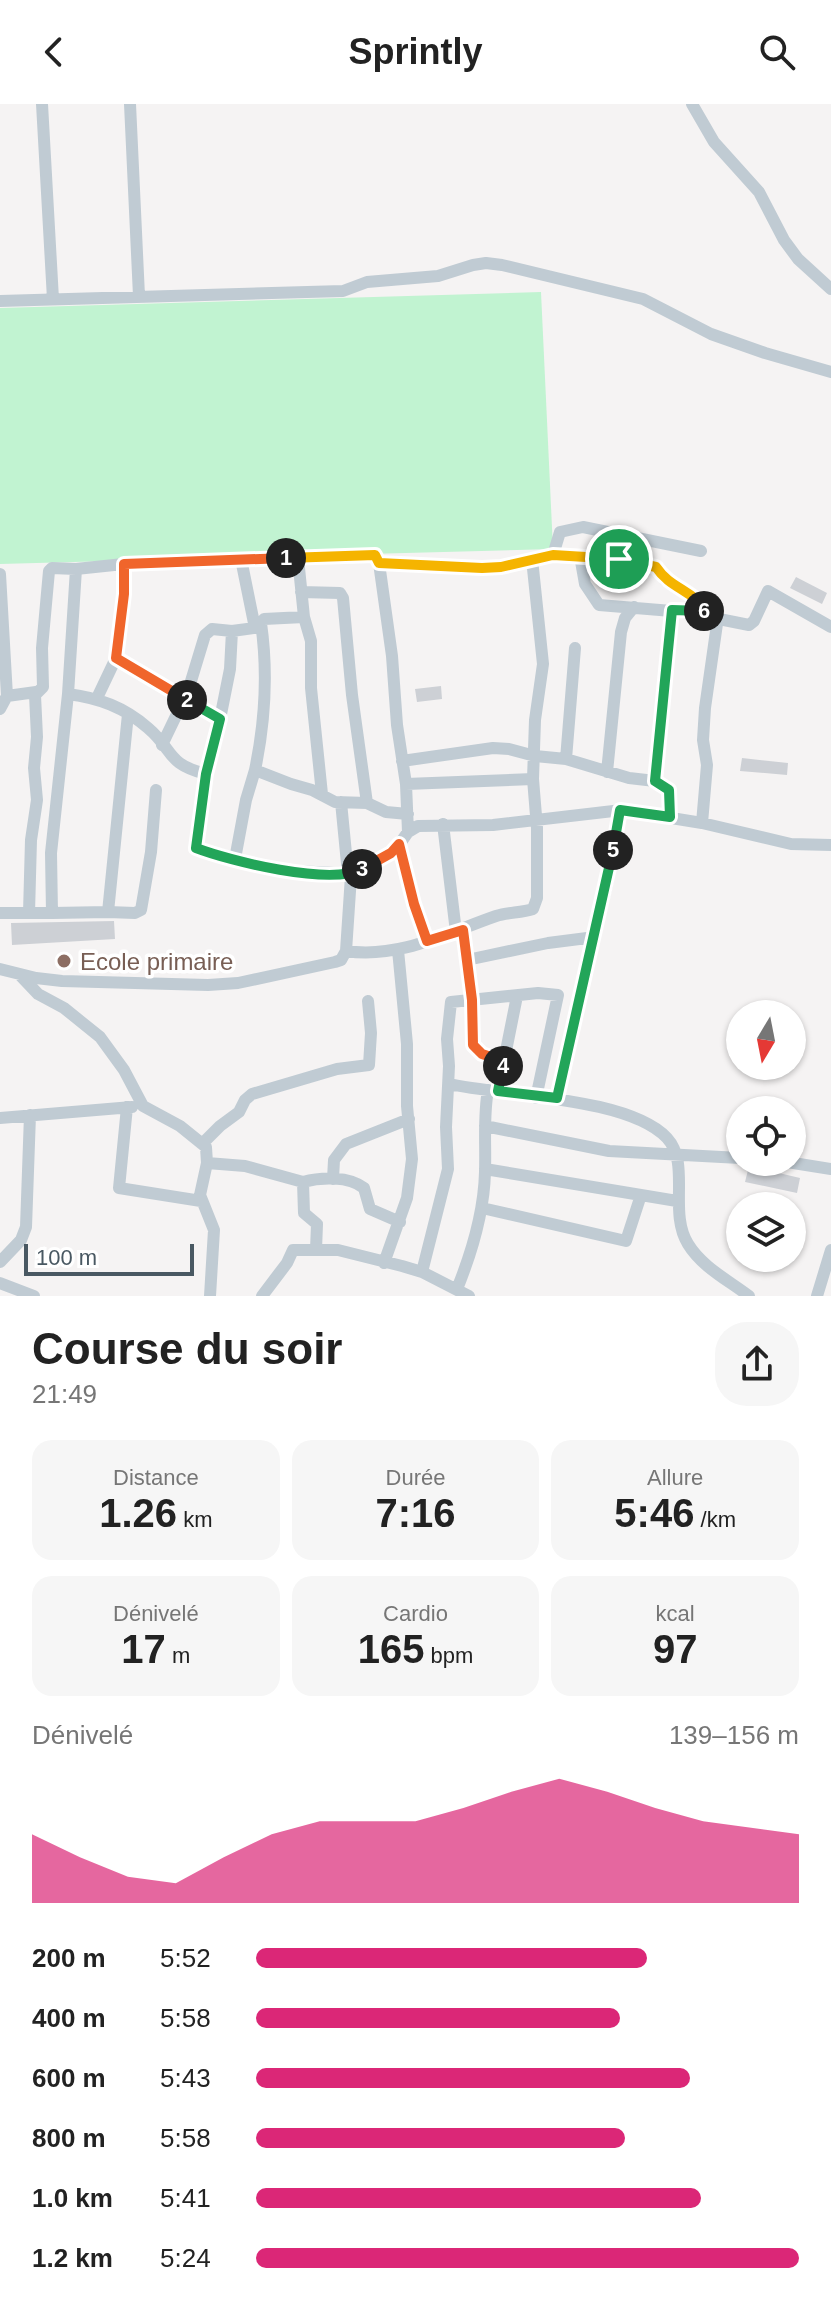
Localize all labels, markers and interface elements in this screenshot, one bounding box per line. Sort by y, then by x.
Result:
icon: back [32,30,76,74]
icon: search [755,30,799,74]
text: Sprintly [348,31,483,72]
pin [585,525,653,593]
icon: arrive [597,537,641,581]
pin: 1 [266,538,306,578]
text: 1 [280,545,292,570]
pin: 6 [684,591,724,631]
text: 6 [698,598,710,623]
pin: 2 [167,680,207,720]
text: 2 [181,687,193,712]
pin: 5 [593,830,633,870]
text: 5 [607,837,619,862]
pin: 3 [342,849,382,889]
text: 3 [356,856,368,881]
place label: Ecole primaire [80,948,233,975]
marker: Ecole primaire [55,952,73,970]
north arrow [726,1000,806,1080]
map controls [726,1000,806,1272]
pin: 4 [483,1046,523,1086]
text: 4 [497,1053,509,1078]
button: locate [726,1096,806,1176]
button: layers [726,1192,806,1272]
scale bar [24,1240,194,1276]
text: 100 m [36,1245,97,1270]
button: share [715,1322,799,1406]
text: Course du soir [32,1324,343,1373]
text: 21:49 [32,1379,97,1409]
text: Distance [113,1465,199,1490]
text: Durée [386,1465,445,1490]
text: Allure [647,1465,703,1490]
text: 1.26 [99,1491,177,1535]
text: 7:16 [375,1491,456,1535]
text: 5:46 [614,1491,694,1535]
text: km [177,1507,212,1532]
text: /km [694,1507,736,1532]
text: Dénivelé [113,1601,199,1626]
text: Cardio [383,1601,448,1626]
text: kcal [656,1601,695,1626]
text: 17 [121,1627,166,1671]
text: 165 [358,1627,424,1671]
text: 97 [653,1627,697,1671]
text: m [166,1643,190,1668]
text: bpm [424,1643,473,1668]
text: Dénivelé [32,1720,133,1750]
text: 139–156 m [669,1720,799,1750]
text: 200 m [32,1943,106,1973]
text: 5:52 [160,1943,211,1973]
text: 400 m [32,2003,106,2033]
text: 5:58 [160,2003,211,2033]
text: 600 m [32,2063,106,2093]
text: 5:43 [160,2063,211,2093]
text: 800 m [32,2123,106,2153]
text: 5:58 [160,2123,211,2153]
text: 1.0 km [32,2183,113,2213]
text: 5:41 [160,2183,211,2213]
text: 1.2 km [32,2243,113,2273]
text: 5:24 [160,2243,211,2273]

